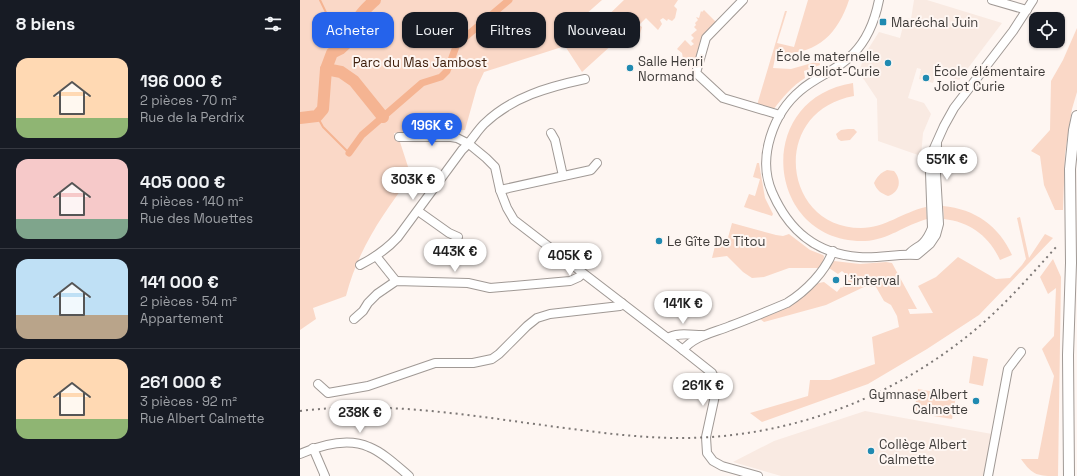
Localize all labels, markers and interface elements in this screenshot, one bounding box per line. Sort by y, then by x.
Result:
chip: Acheter [312,12,394,48]
chip: Louer [402,12,468,48]
chip: Filtres [476,12,546,48]
chip: Nouveau [554,12,640,48]
map controls [1029,12,1065,48]
button: locate [1029,12,1065,48]
text: 8 biens [16,13,75,35]
icon: filters [262,13,284,35]
place label: Maréchal Juin [891,14,978,31]
marker: Maréchal Juin [878,17,888,27]
place label: École maternelle Joliot-Curie [776,48,880,80]
place label: Salle Henri Normand [638,53,703,85]
park label: Parc du Mas Jambost [353,54,487,71]
marker: École maternelle Joliot-Curie [883,58,893,68]
marker: Salle Henri Normand [625,63,635,73]
place label: École élémentaire Joliot Curie [934,63,1046,95]
text: 196 000 € [140,70,222,92]
marker: École élémentaire Joliot Curie [921,73,931,83]
icon: home [48,74,96,122]
text: 2 pièces · 70 m² [140,92,237,109]
text: Rue de la Perdrix [140,109,245,126]
pin: 196K € [399,113,465,147]
text: 196K € [411,117,453,134]
pin: 551K € [914,147,980,181]
text: 551K € [926,151,968,168]
pin: 303K € [380,167,446,201]
text: 405 000 € [140,171,225,193]
text: 303K € [391,171,435,188]
icon: home [48,175,96,223]
text: 4 pièces · 140 m² [140,193,243,210]
text: Rue des Mouettes [140,210,253,227]
place label: Le Gîte De Titou [667,233,765,250]
marker: Le Gîte De Titou [654,236,664,246]
pin: 443K € [422,239,488,273]
text: 443K € [433,243,477,260]
pin: 405K € [537,243,603,277]
text: 405K € [548,247,592,264]
text: 141 000 € [140,271,219,293]
place label: L'interval [844,272,900,289]
icon: home [48,275,96,323]
marker: L'interval [831,275,841,285]
pin: 141K € [650,291,716,325]
text: 2 pièces · 54 m² [140,293,237,310]
text: 141K € [663,295,703,312]
text: Appartement [140,310,223,327]
text: 261 000 € [140,371,221,393]
pin: 261K € [670,373,736,407]
icon: home [48,375,96,423]
text: 261K € [682,377,724,394]
place label: Gymnase Albert Calmette [869,386,968,418]
text: 3 pièces · 92 m² [140,393,237,410]
marker: Gymnase Albert Calmette [971,396,981,406]
pin: 238K € [327,400,393,434]
text: 238K € [338,404,382,421]
text: Rue Albert Calmette [140,410,264,427]
place label: Collège Albert Calmette [879,436,967,468]
marker: Collège Albert Calmette [866,446,876,456]

